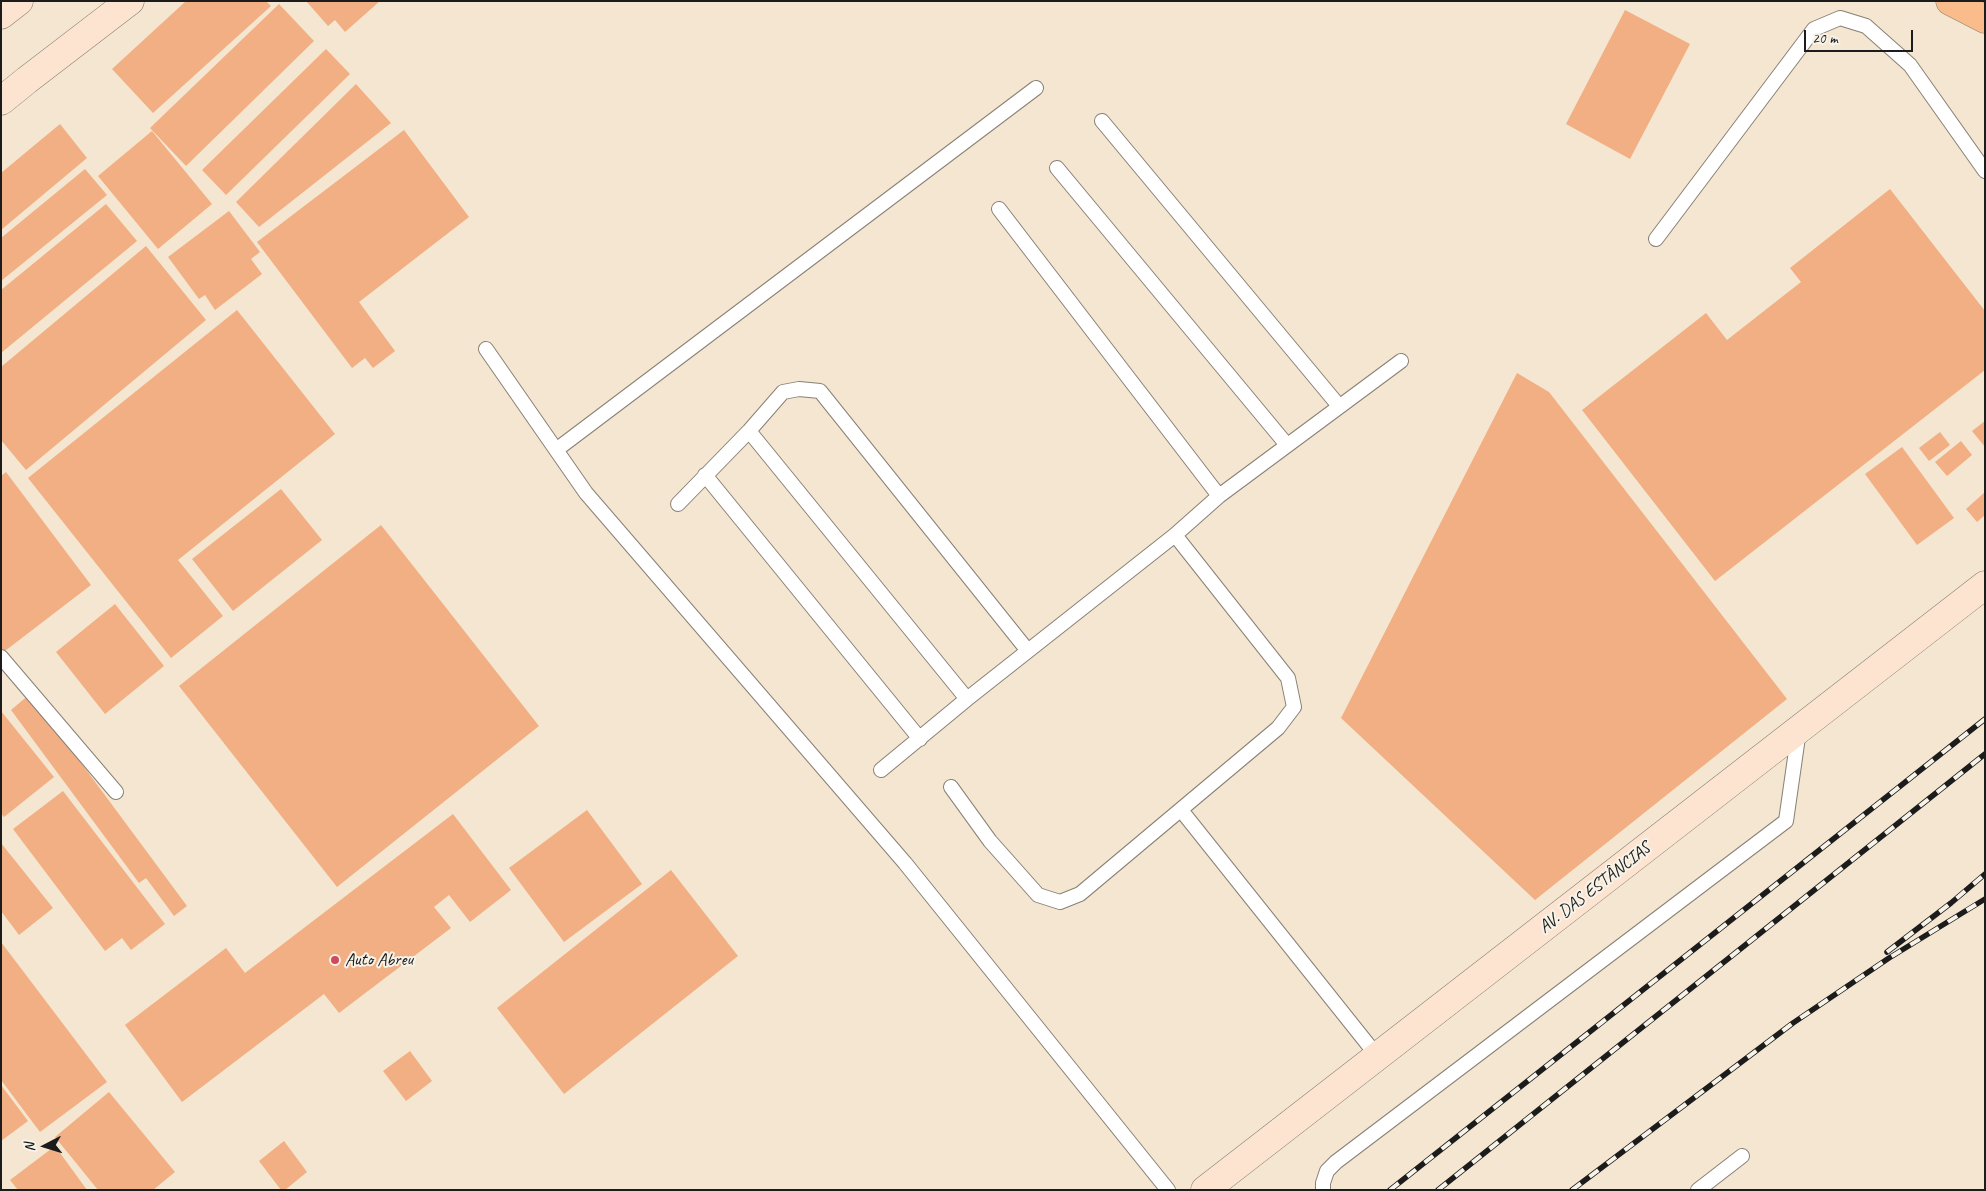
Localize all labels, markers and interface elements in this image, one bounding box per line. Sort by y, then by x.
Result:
scale bar [1806,20,1915,52]
text: 20 m [1812,29,1838,48]
street label: AV. DAS ESTÂNCIAS [1535,838,1655,938]
place label: Auto Abreu [345,949,413,971]
marker: Auto Abreu [329,954,341,966]
north arrow [20,1121,70,1171]
text: N [21,1142,38,1152]

